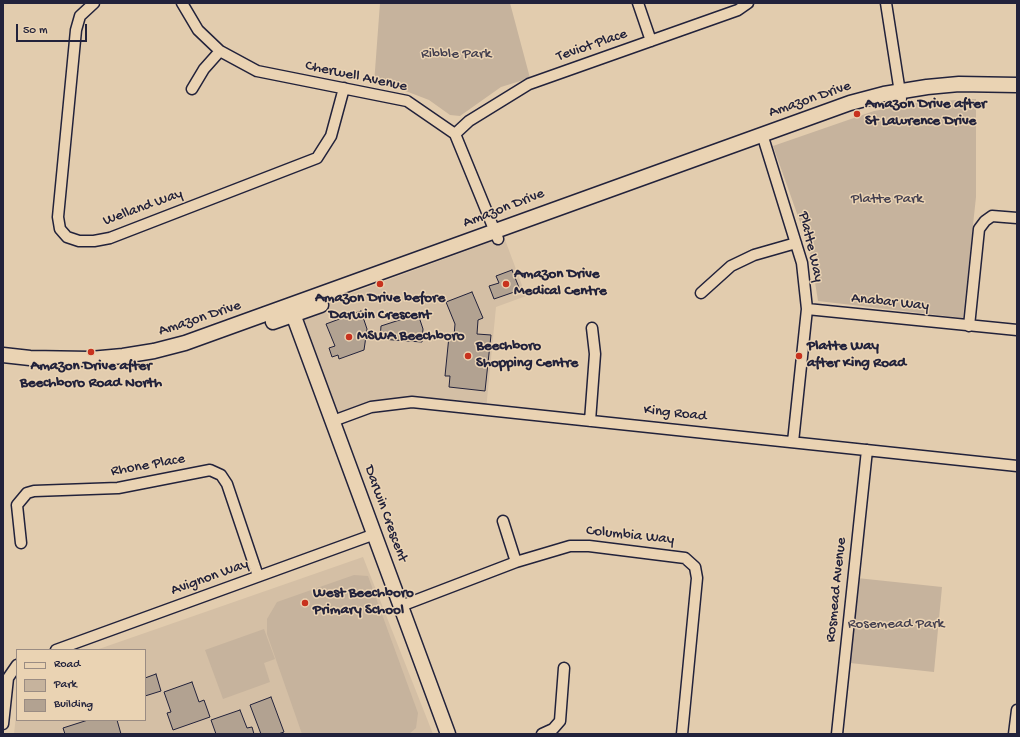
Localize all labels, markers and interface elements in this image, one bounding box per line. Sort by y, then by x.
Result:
scale bar [18,16,89,42]
text: 50 m [23,24,48,38]
street label: Teviot Place [554,26,630,66]
park label: Ribble Park [421,46,491,64]
street label: Cherwell Avenue [303,57,409,97]
street label: Amazon Drive [767,78,853,122]
place label: Amazon Drive after St Lawrence Drive [865,96,986,131]
marker: Amazon Drive after St Lawrence Drive [852,109,862,119]
street label: Welland Way [101,185,185,231]
street label: Amazon Drive [461,185,547,233]
park label: Platte Park [851,191,923,209]
street label: Platte Way [793,210,827,284]
place label: Amazon Drive Medical Centre [514,266,607,301]
marker: Amazon Drive before Darwin Crescent [375,279,385,289]
marker: Amazon Drive Medical Centre [501,279,511,289]
place label: Amazon Drive before Darwin Crescent [315,290,445,325]
street label: Anabar Way [850,290,930,316]
street label: Amazon Drive [157,297,243,341]
place label: MSWA Beechboro [357,328,465,346]
marker: MSWA Beechboro [344,332,354,342]
place label: Beechboro Shopping Centre [476,338,578,373]
place label: Platte Way after King Road [807,338,906,373]
marker: Amazon Drive after Beechboro Road North [86,347,96,357]
marker: Beechboro Shopping Centre [463,351,473,361]
marker: Platte Way after King Road [794,351,804,361]
place label: Amazon Drive after Beechboro Road North [20,358,162,393]
street label: King Road [642,402,708,426]
street label: Rhone Place [110,451,186,481]
street label: Darwin Crescent [359,463,411,565]
street label: Columbia Way [585,522,675,550]
street label: Rosmead Avenue [823,537,851,643]
street label: Avignon Way [169,556,251,600]
place label: West Beechboro Primary School [313,585,414,620]
marker: West Beechboro Primary School [300,598,310,608]
park label: Rosemead Park [848,616,944,634]
legend [16,649,146,721]
text: Road [54,658,80,672]
text: Park [54,678,77,692]
text: Building [54,698,93,712]

